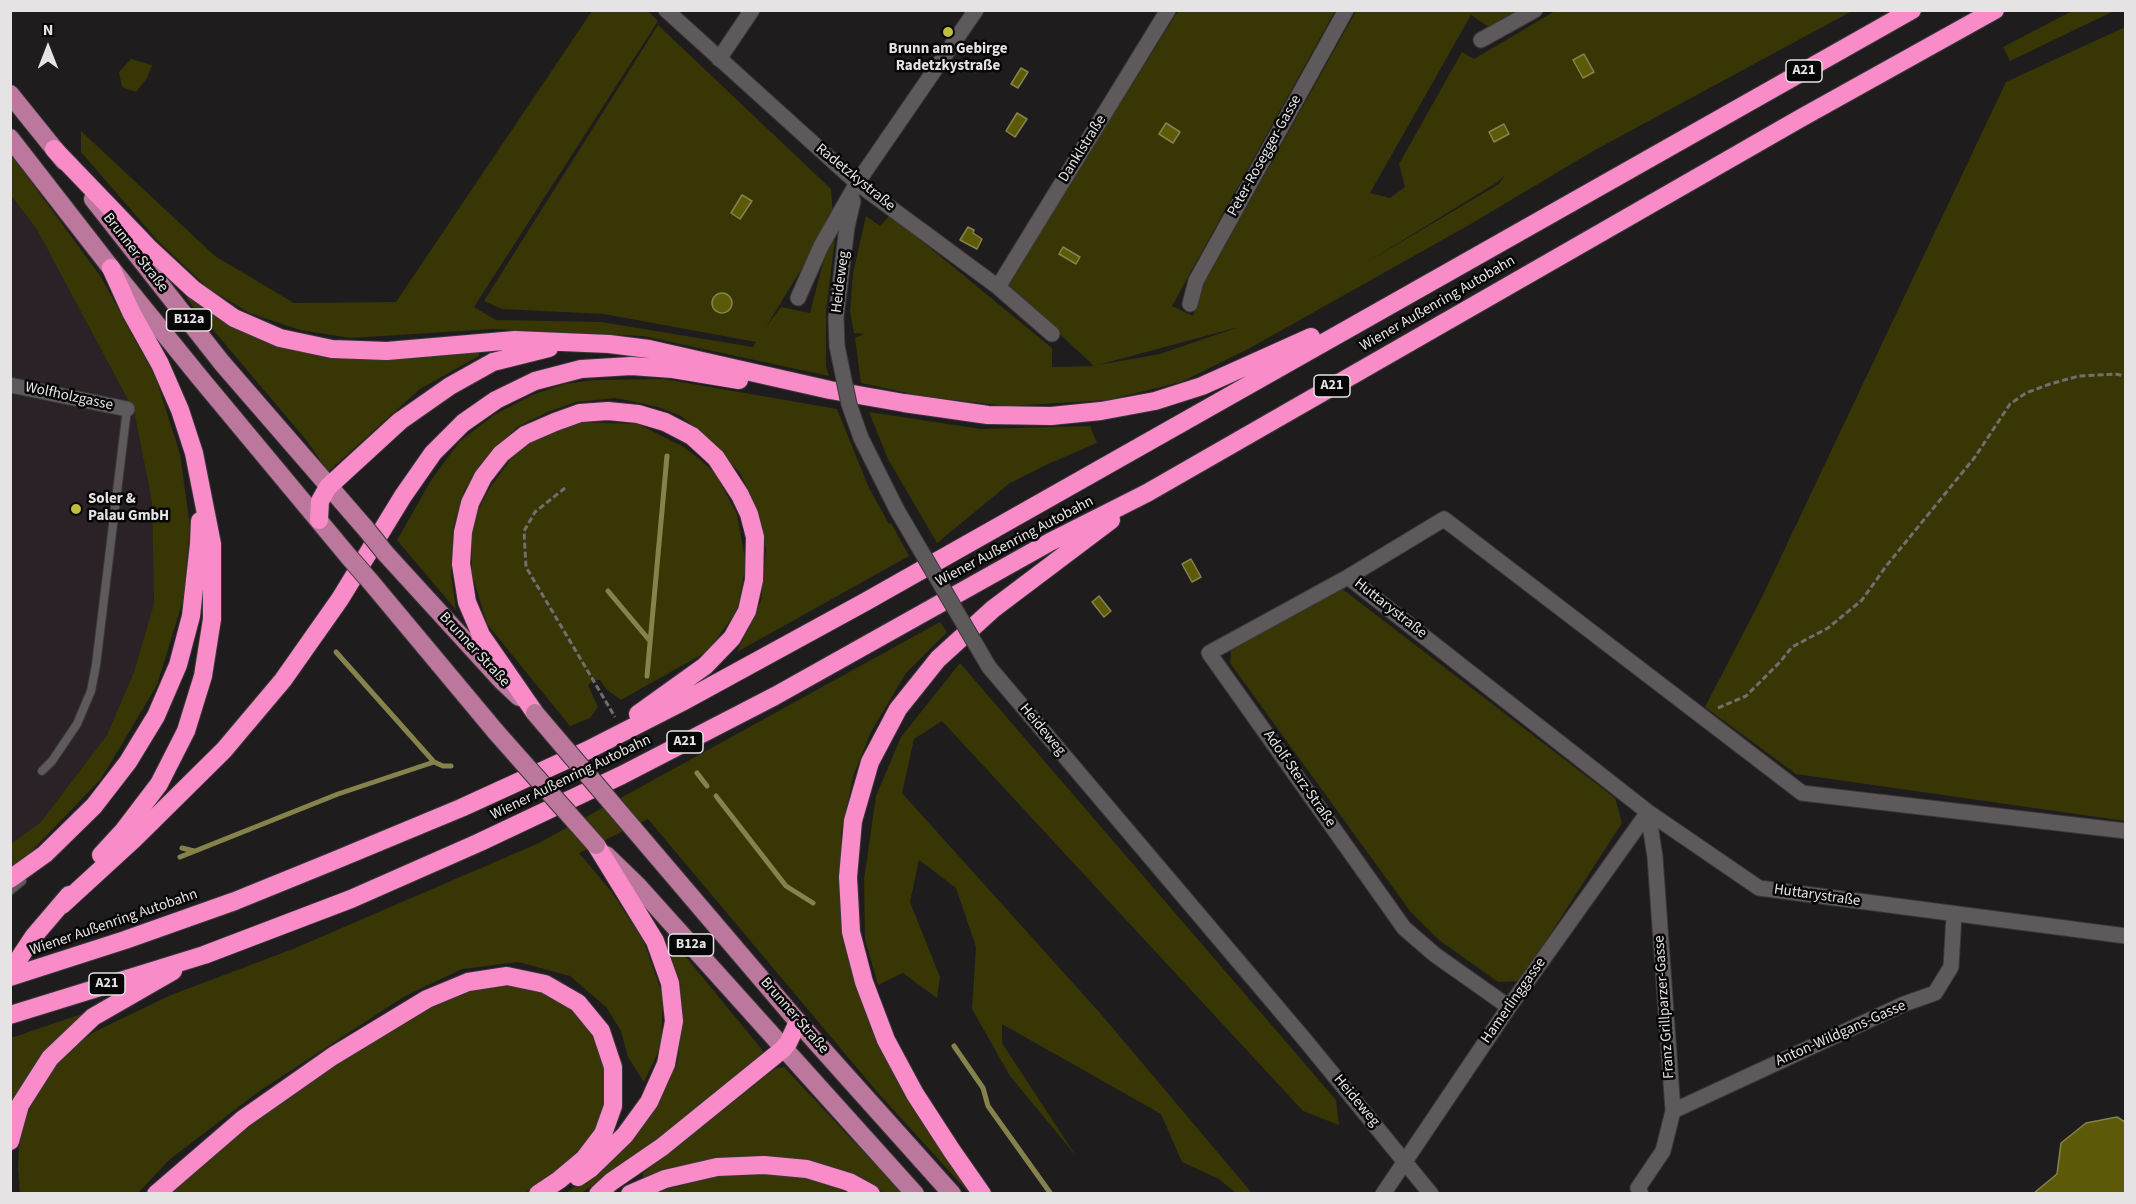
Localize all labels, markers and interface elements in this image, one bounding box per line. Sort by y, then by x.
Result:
north arrow [18,18,78,78]
text: N [43,19,53,41]
marker: Brunn am Gebirge Radetzkystraße [941,25,955,39]
place label: Brunn am Gebirge Radetzkystraße [889,41,1007,76]
road number: A21 [1786,60,1822,82]
street label: Peter-Rosegger-Gasse [1224,92,1306,220]
street label: Danklstraße [1055,112,1111,186]
street label: Radetzkystraße [812,140,898,216]
street label: Brunner Straße [99,210,171,296]
street label: Heideweg [828,250,854,314]
street label: Wiener Außenring Autobahn [1357,252,1519,356]
road number: B12a [166,309,212,331]
road number: A21 [1314,375,1350,397]
street label: Wolfholzgasse [23,379,115,415]
place label: Soler & Palau GmbH [88,491,169,526]
street label: Wiener Außenring Autobahn [933,493,1097,591]
marker: Soler & Palau GmbH [69,502,83,516]
street label: Huttarystraße [1350,575,1430,643]
street label: Brunner Straße [435,609,513,691]
street label: Heideweg [1015,700,1069,760]
street label: Adolf-Sterz-Straße [1259,727,1339,831]
street label: Wiener Außenring Autobahn [488,731,654,825]
road number: A21 [667,731,703,753]
street label: Huttarystraße [1773,881,1861,911]
street label: Wiener Außenring Autobahn [28,886,200,960]
road number: B12a [668,934,714,956]
street label: Franz Grillparzer-Gasse [1651,935,1679,1079]
street label: Hamerlinggasse [1478,955,1550,1047]
road number: A21 [89,973,125,995]
street label: Brunner Straße [756,974,832,1058]
street label: Anton-Wildgans-Gasse [1773,997,1909,1071]
street label: Heideweg [1329,1071,1383,1131]

